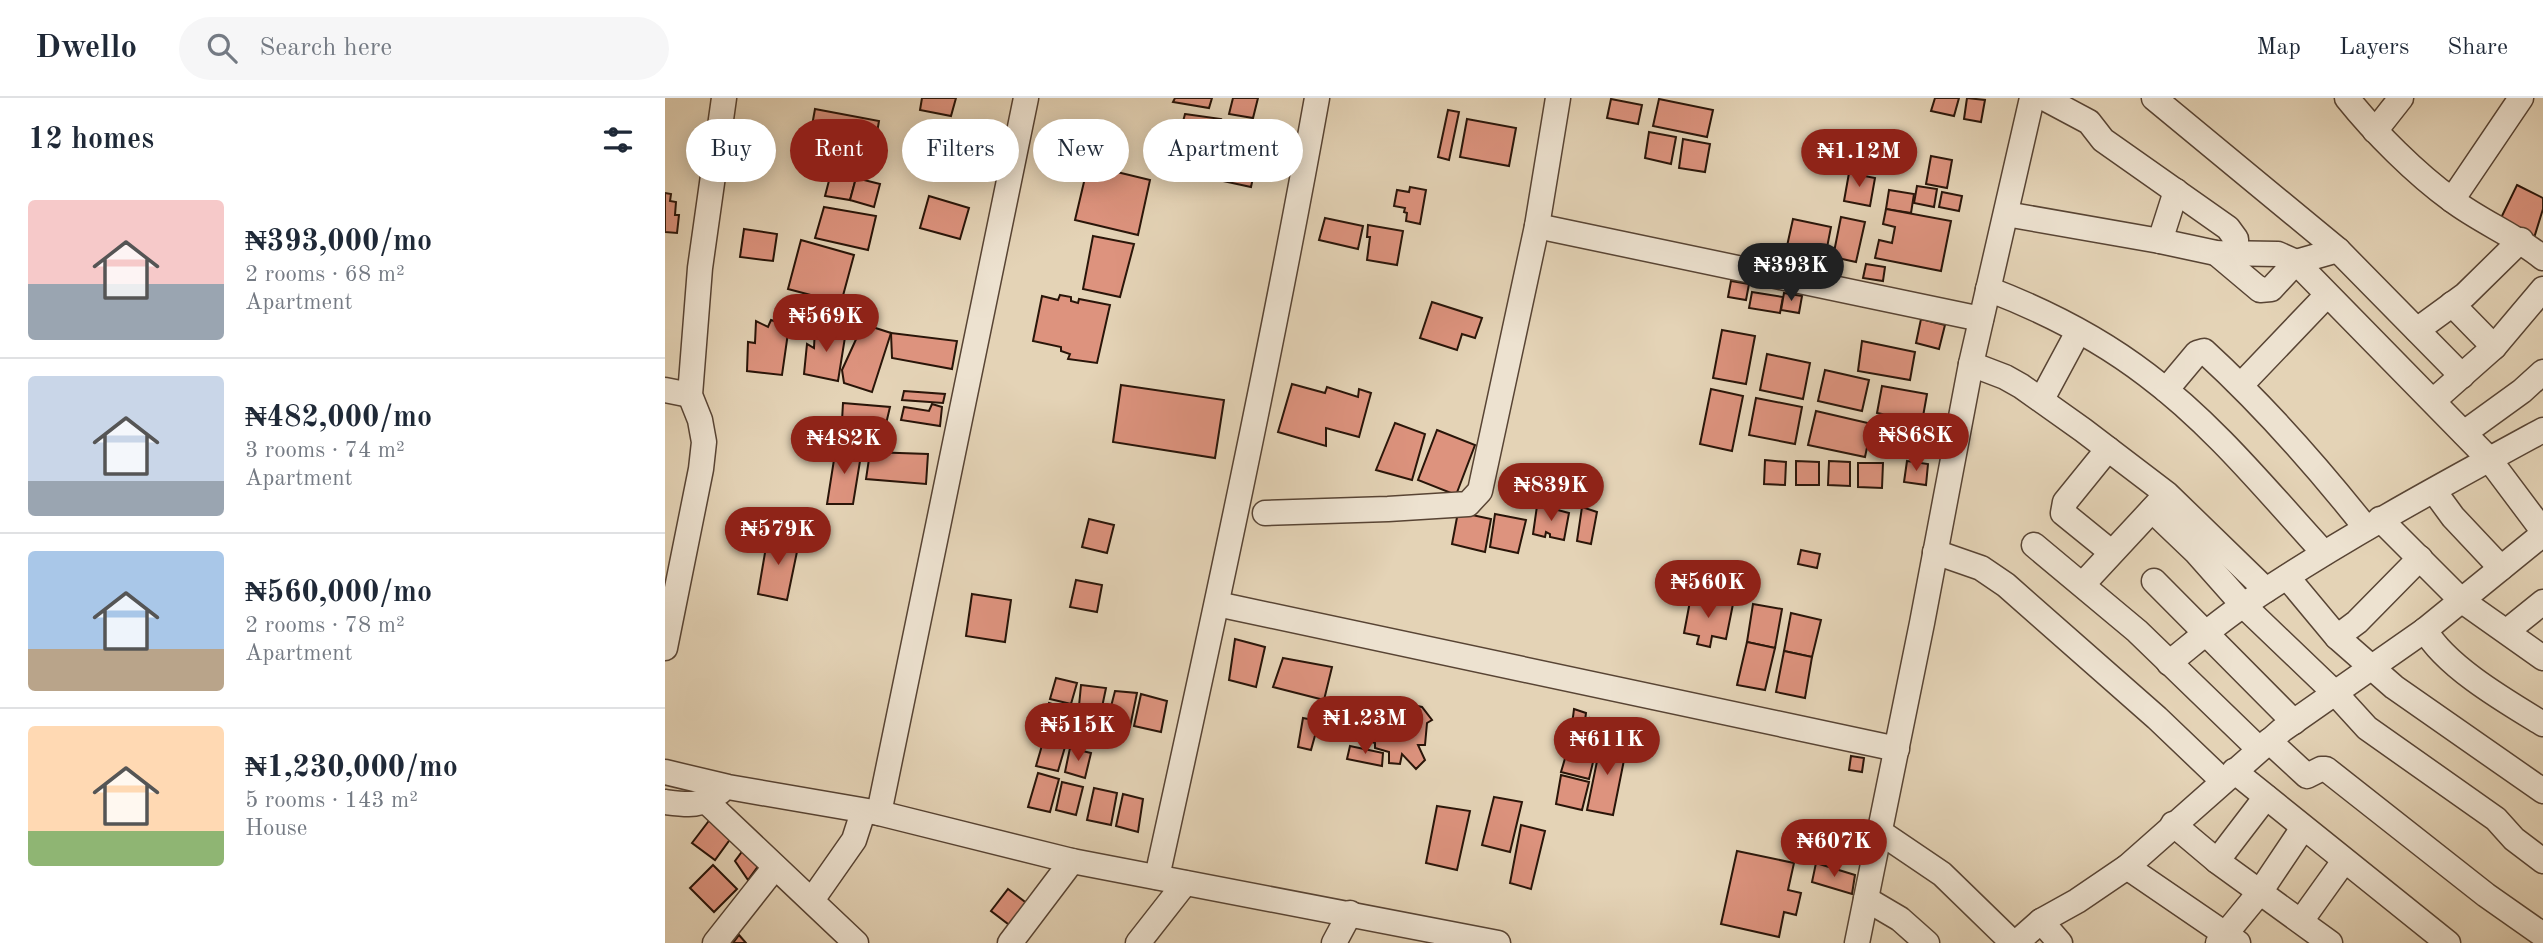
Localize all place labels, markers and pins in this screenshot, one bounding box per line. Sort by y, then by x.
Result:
pin: ₦1.12M [1802,130,1916,189]
pin: ₦393K [1742,244,1840,303]
pin: ₦569K [777,294,875,354]
pin: ₦868K [1867,414,1965,473]
pin: ₦482K [795,416,893,476]
pin: ₦839K [1502,464,1600,523]
pin: ₦579K [729,508,827,567]
pin: ₦560K [1659,560,1757,620]
pin: ₦1.23M [1308,696,1422,756]
pin: ₦515K [1029,704,1127,763]
pin: ₦611K [1558,718,1656,777]
pin: ₦607K [1785,820,1883,879]

